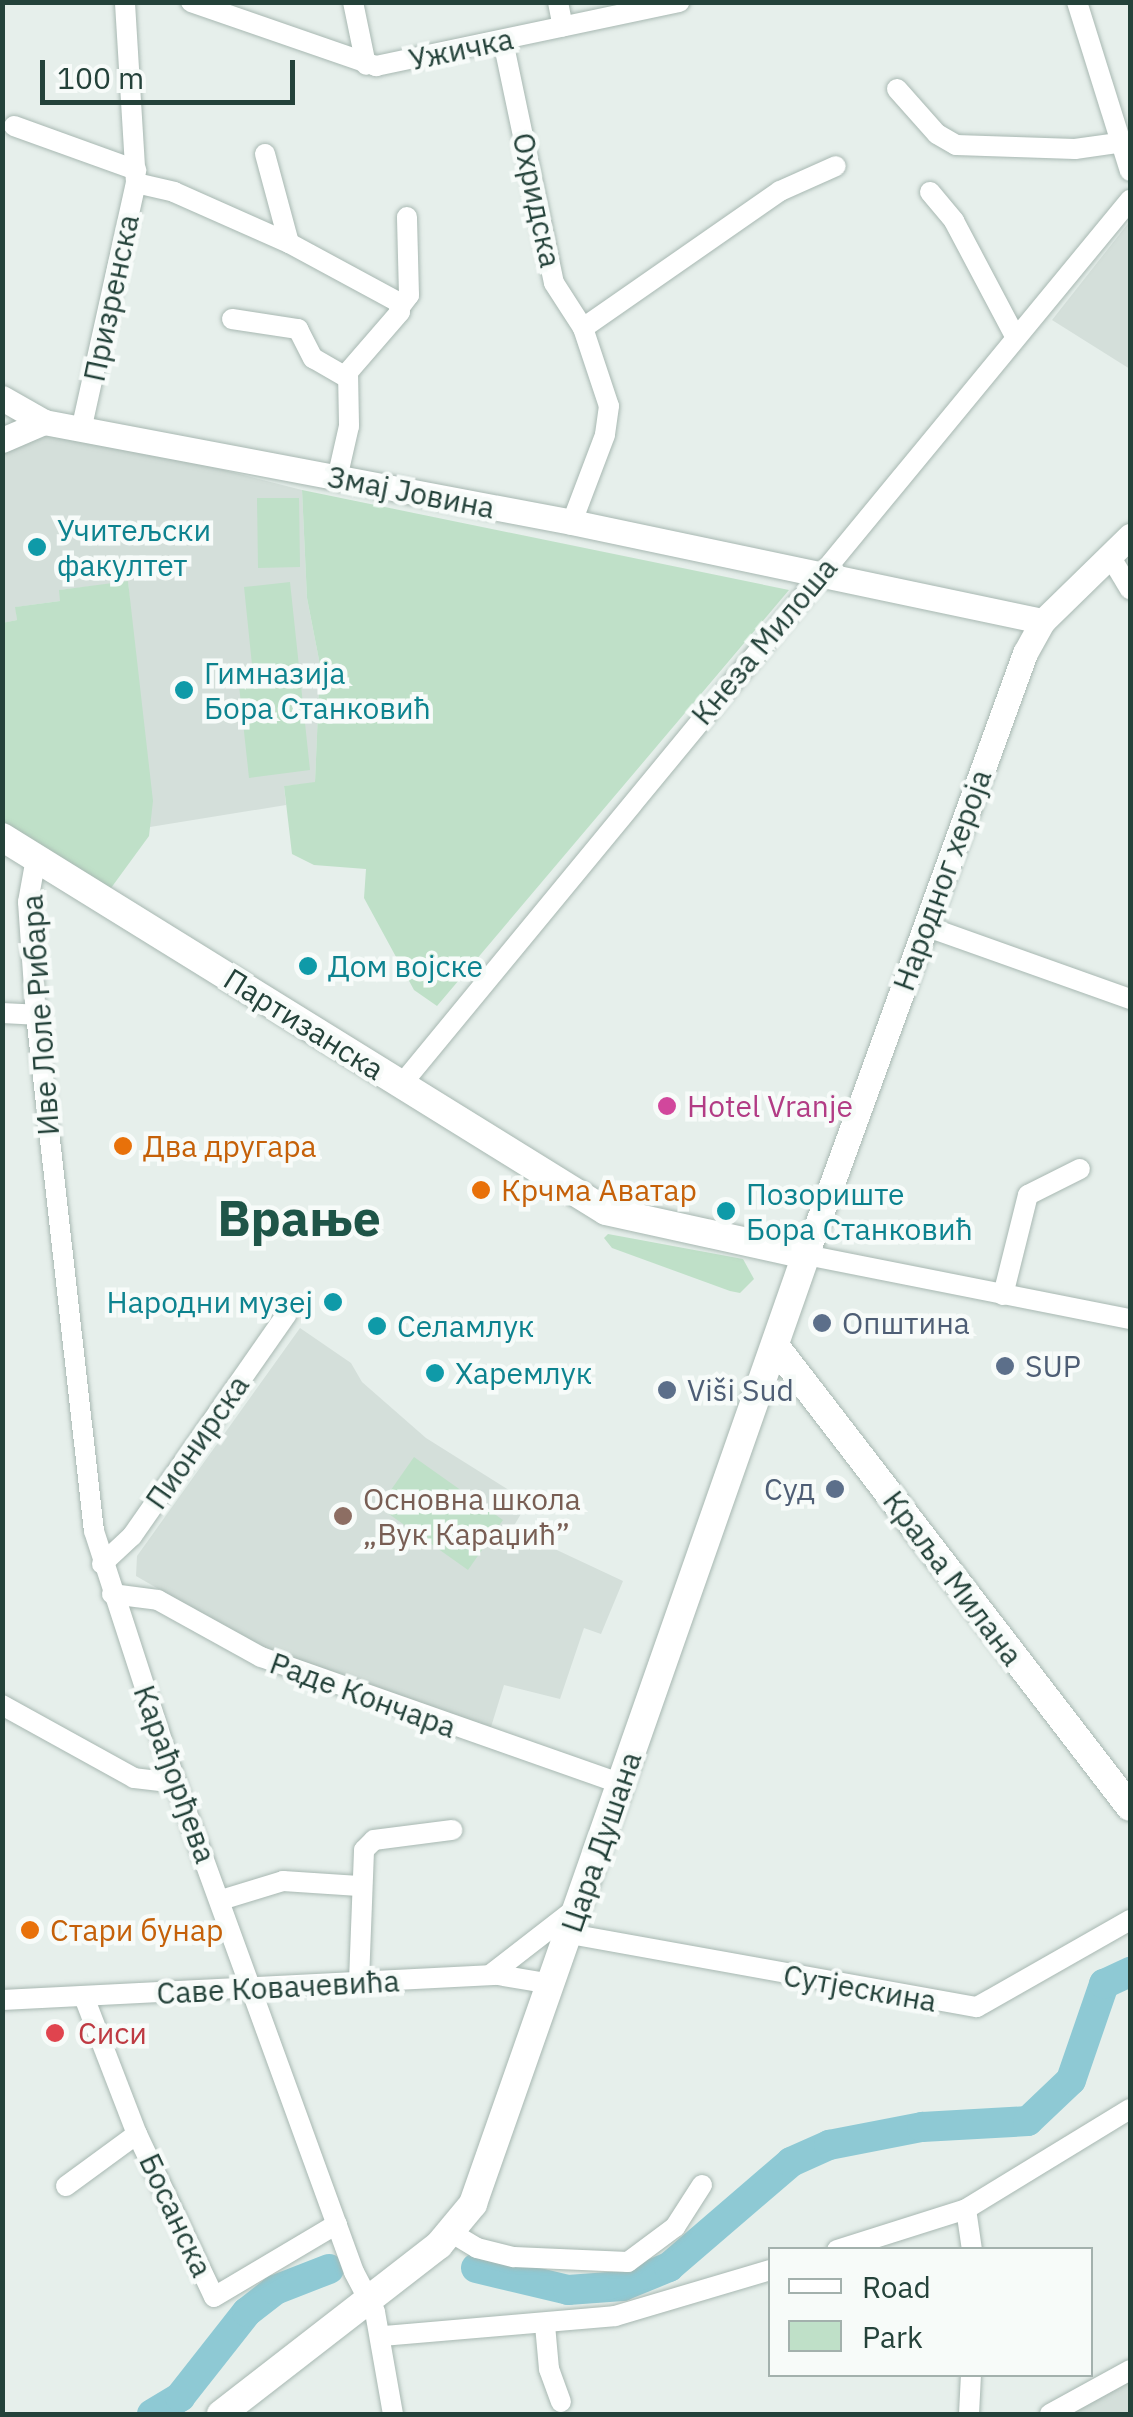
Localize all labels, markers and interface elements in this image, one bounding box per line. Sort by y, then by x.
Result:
street label: Ужичка [406,20,516,78]
scale bar [45,40,300,102]
text: 100 m [57,58,144,97]
street label: Охридска [505,129,569,271]
street label: Призренска [76,211,146,385]
street label: Змај Јовина [324,458,498,526]
place label: Учитељски факултет [57,512,211,582]
marker: Учитељски факултет [26,536,48,558]
street label: Кнеза Милоша [684,550,844,732]
place label: Гимназија Бора Станковић [204,655,431,726]
marker: Гимназија Бора Станковић [173,679,195,701]
street label: Народног хероја [885,764,999,996]
street label: Иве Лоле Рибара [14,893,66,1137]
place label: Дом војске [328,948,483,984]
marker: Дом војске [297,955,319,977]
street label: Партизанска [218,961,390,1087]
place label: Hotel Vranje [687,1088,853,1124]
marker: Hotel Vranje [656,1095,678,1117]
place label: Два другара [143,1128,317,1164]
marker: Два другара [112,1135,134,1157]
place label: Крчма Аватар [501,1172,697,1208]
place label: Позориште Бора Станковић [746,1176,973,1246]
marker: Крчма Аватар [470,1179,492,1201]
district label: Врање [217,1188,381,1248]
marker: Позориште Бора Станковић [715,1200,737,1222]
place label: Народни музеј [107,1284,313,1320]
marker: Народни музеј [322,1291,344,1313]
place label: Општина [842,1305,970,1341]
place label: Селамлук [397,1308,534,1344]
marker: Општина [811,1312,833,1334]
marker: Селамлук [366,1315,388,1337]
place label: SUP [1025,1348,1081,1384]
place label: Харемлук [455,1355,592,1391]
marker: SUP [994,1355,1016,1377]
marker: Харемлук [424,1362,446,1384]
street label: Пионирска [138,1368,256,1516]
place label: Viši Sud [687,1372,794,1408]
marker: Viši Sud [656,1379,678,1401]
place label: Суд [764,1471,815,1507]
marker: Суд [824,1478,846,1500]
place label: Основна школа „Вук Караџић” [363,1481,581,1552]
street label: Краља Милана [876,1484,1030,1672]
marker: Основна школа „Вук Караџић” [332,1505,354,1527]
street label: Раде Кончара [265,1645,461,1745]
street label: Карађорђева [126,1680,224,1868]
street label: Цара Душана [553,1747,649,1937]
place label: Стари бунар [50,1912,223,1948]
marker: Стари бунар [19,1919,41,1941]
street label: Сутјескина [781,1957,939,2019]
street label: Саве Ковачевића [156,1963,400,2011]
place label: Сиси [78,2015,147,2051]
marker: Сиси [42,2020,68,2046]
street label: Босанска [132,2148,220,2282]
legend [768,2247,1093,2377]
text: Road [862,2267,931,2306]
text: Park [862,2317,923,2356]

